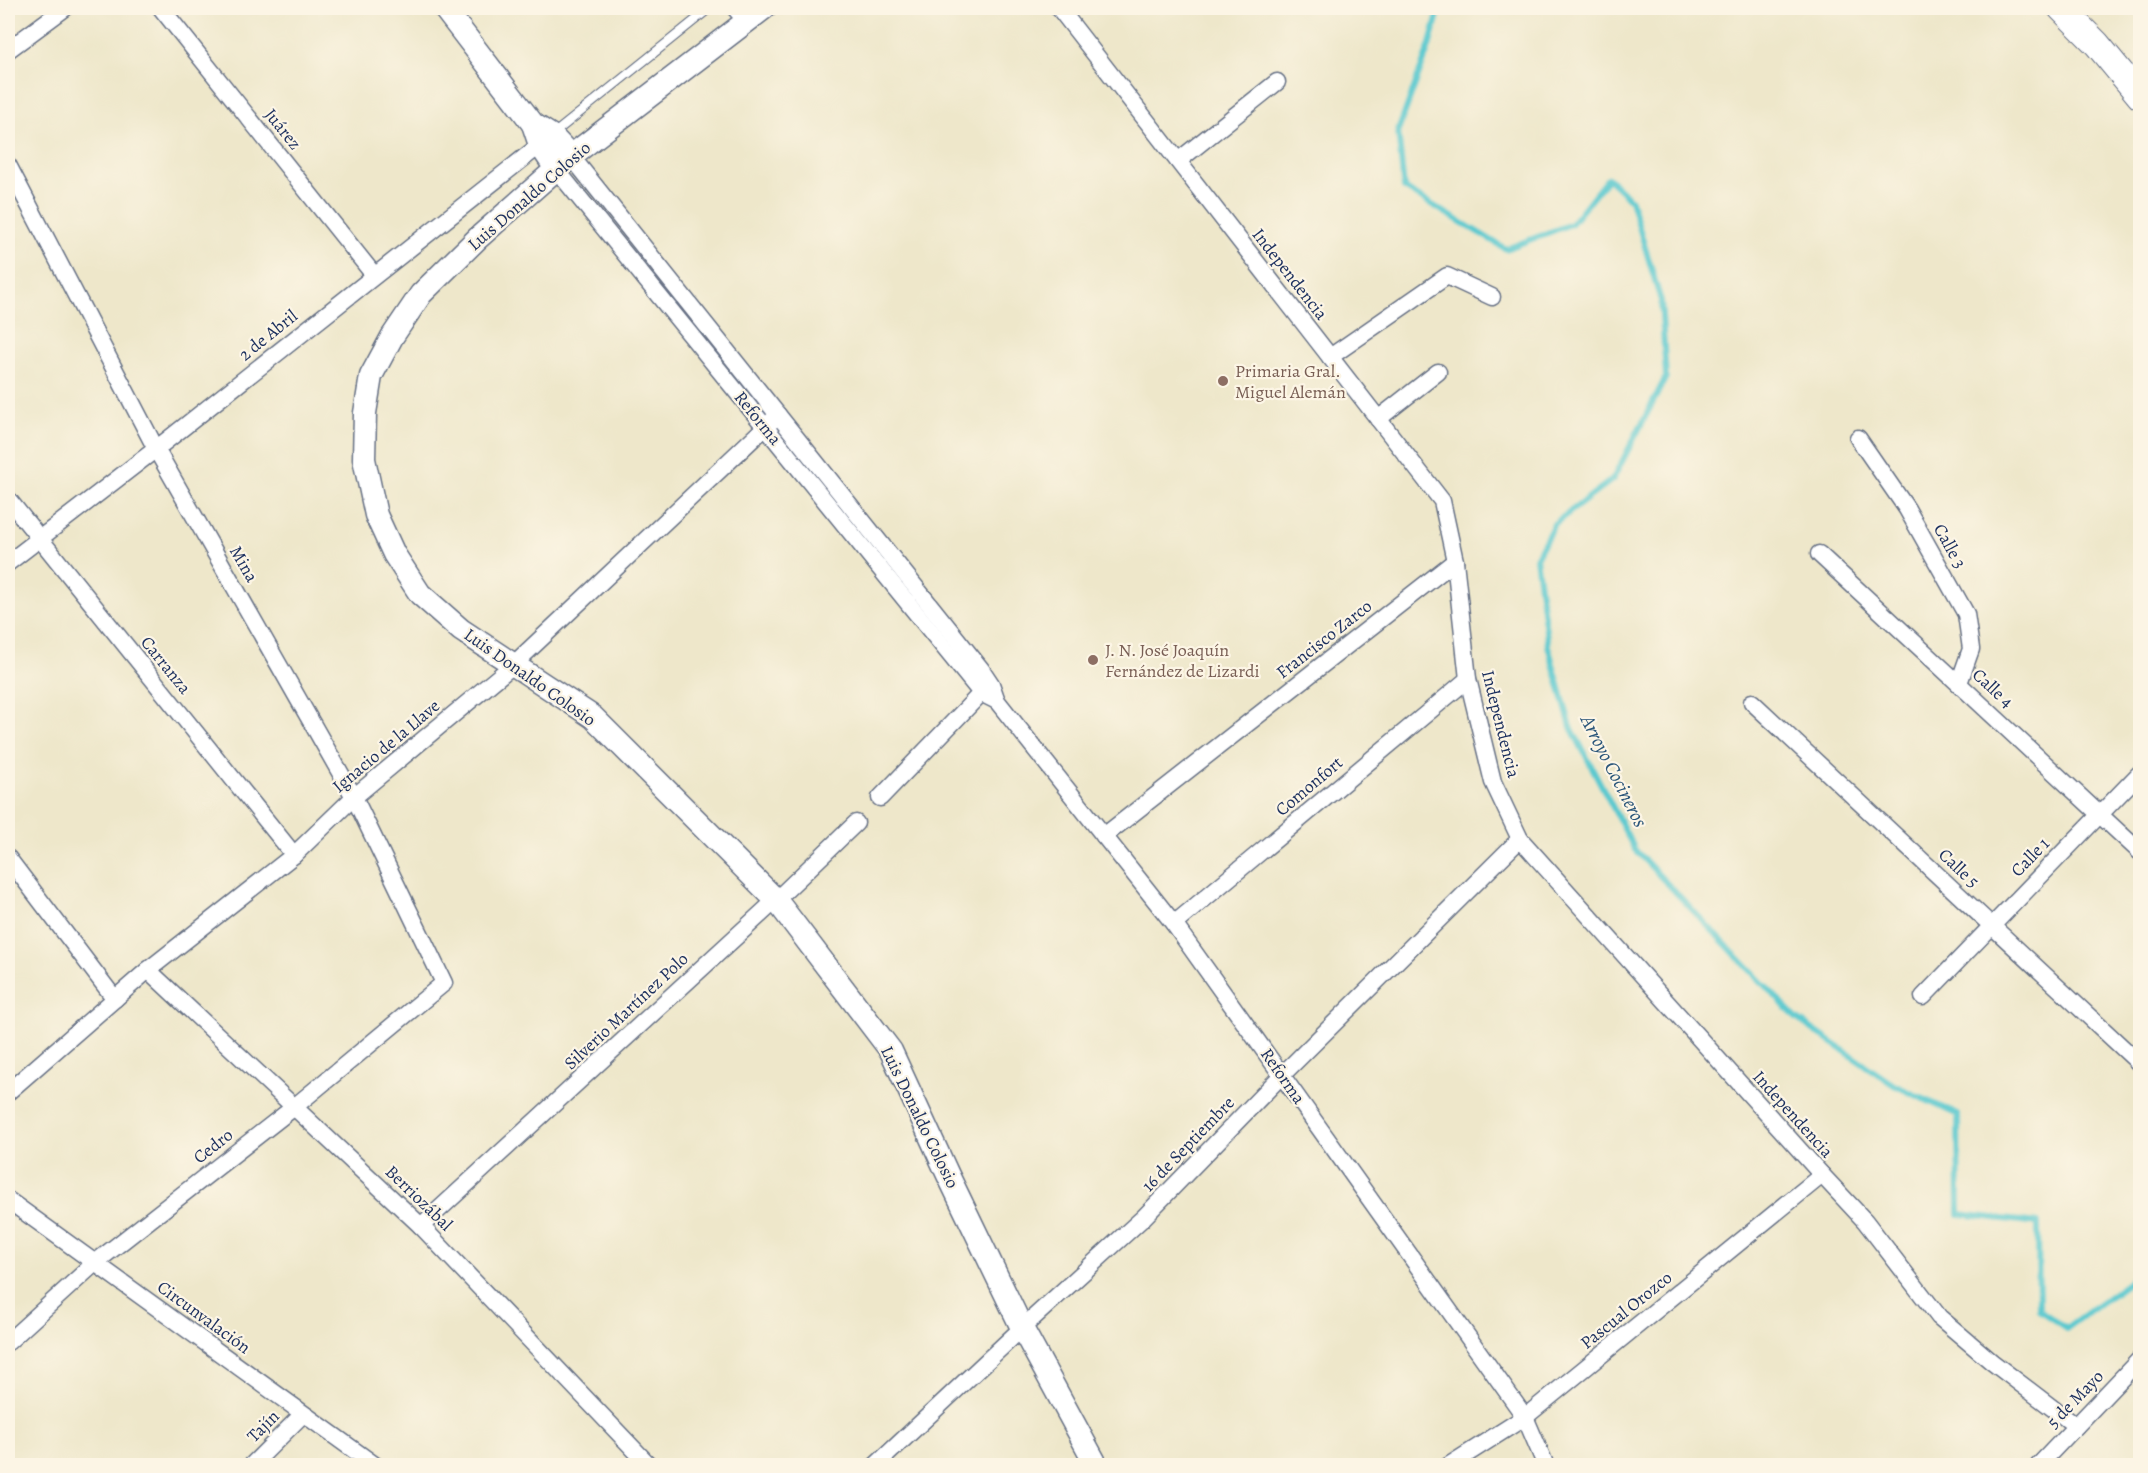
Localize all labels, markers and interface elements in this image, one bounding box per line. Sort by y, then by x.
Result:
street label: Juárez [259,103,307,155]
street label: Luis Donaldo Colosio [462,136,596,256]
street label: Independencia [1247,223,1334,325]
street label: 2 de Abril [234,304,303,366]
place label: Primaria Gral. Miguel Alemán [1235,359,1346,404]
marker: Primaria Gral. Miguel Alemán [1216,374,1230,388]
street label: Reforma [729,386,788,451]
street label: Calle 3 [1928,519,1972,573]
street label: Mina [224,541,264,587]
street label: Francisco Zarco [1271,594,1377,684]
street label: Luis Donaldo Colosio [459,623,601,732]
street label: Carranza [135,631,197,700]
place label: J. N. José Joaquín Fernández de Lizardi [1105,638,1260,683]
marker: J. N. José Joaquín Fernández de Lizardi [1086,653,1100,667]
street label: Calle 4 [1967,663,2019,713]
street label: Independencia [1476,668,1526,781]
street label: Ignacio de la Llave [327,694,445,798]
water label: Arroyo Cocineros [1574,709,1654,832]
street label: Comonfort [1270,751,1348,821]
street label: Calle 1 [2005,832,2055,882]
street label: Calle 5 [1933,843,1985,893]
street label: Silverio Martínez Polo [559,947,693,1075]
street label: Luis Donaldo Colosio [875,1042,965,1192]
street label: Reforma [1255,1043,1311,1109]
street label: Independencia [1747,1065,1839,1163]
street label: 16 de Septiembre [1136,1091,1240,1197]
street label: Cedro [188,1123,238,1169]
street label: Berriozábal [380,1160,458,1237]
street label: Pascual Orozco [1575,1266,1677,1354]
street label: Circunvalación [152,1275,256,1359]
street label: 5 de Mayo [2041,1365,2109,1433]
street label: Tajín [242,1404,285,1447]

